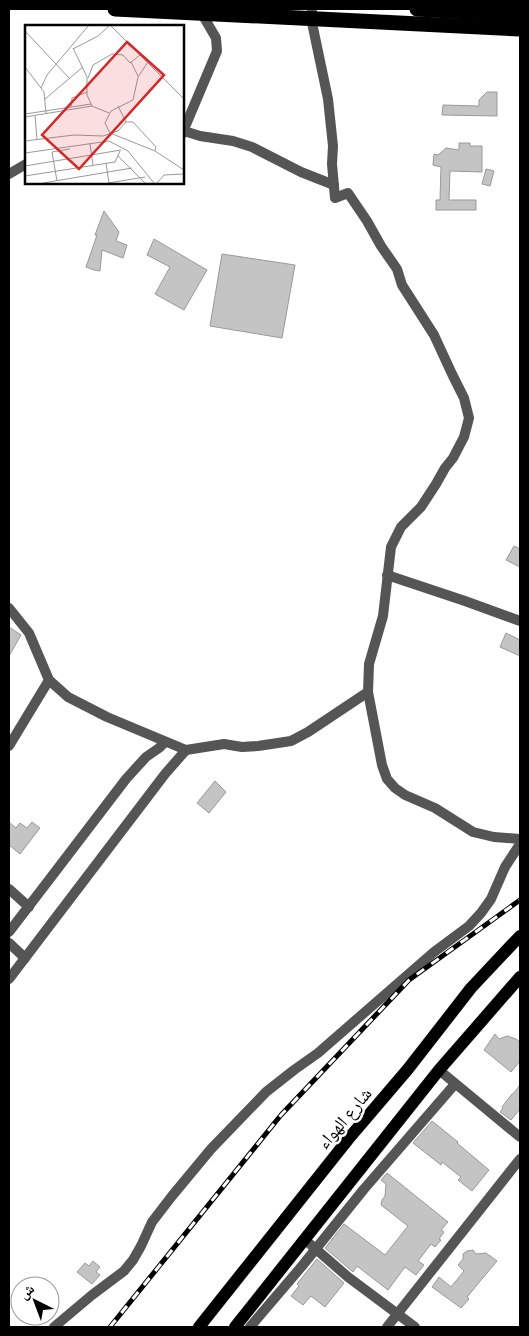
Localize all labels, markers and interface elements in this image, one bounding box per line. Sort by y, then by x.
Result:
inset map [25,25,184,184]
street label: شارع الهواء [312,1082,376,1154]
north arrow [10,1276,60,1326]
text: ش [15,1280,38,1303]

